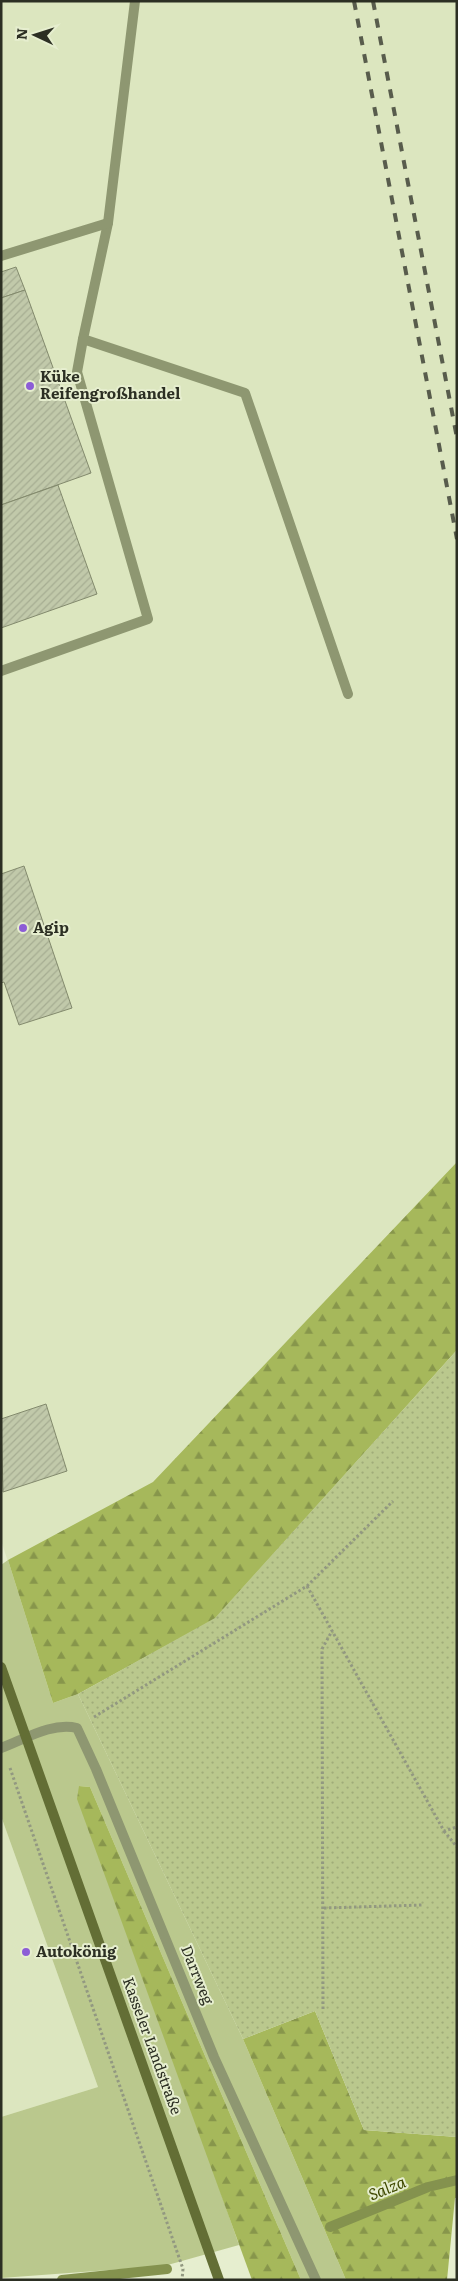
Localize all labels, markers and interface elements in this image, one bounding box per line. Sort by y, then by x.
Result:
north arrow [10,10,60,60]
text: N [11,27,31,41]
place label: Küke Reifengroßhandel [40,364,181,404]
marker: Küke Reifengroßhandel [24,380,36,392]
place label: Agip [33,915,69,938]
marker: Agip [17,922,29,934]
place label: Autokönig [36,1939,117,1962]
street label: Darrweg [176,1941,221,2008]
marker: Autokönig [20,1946,32,1958]
street label: Kasseler Landstraße [118,1974,189,2118]
water label: Salza [364,2168,410,2205]

